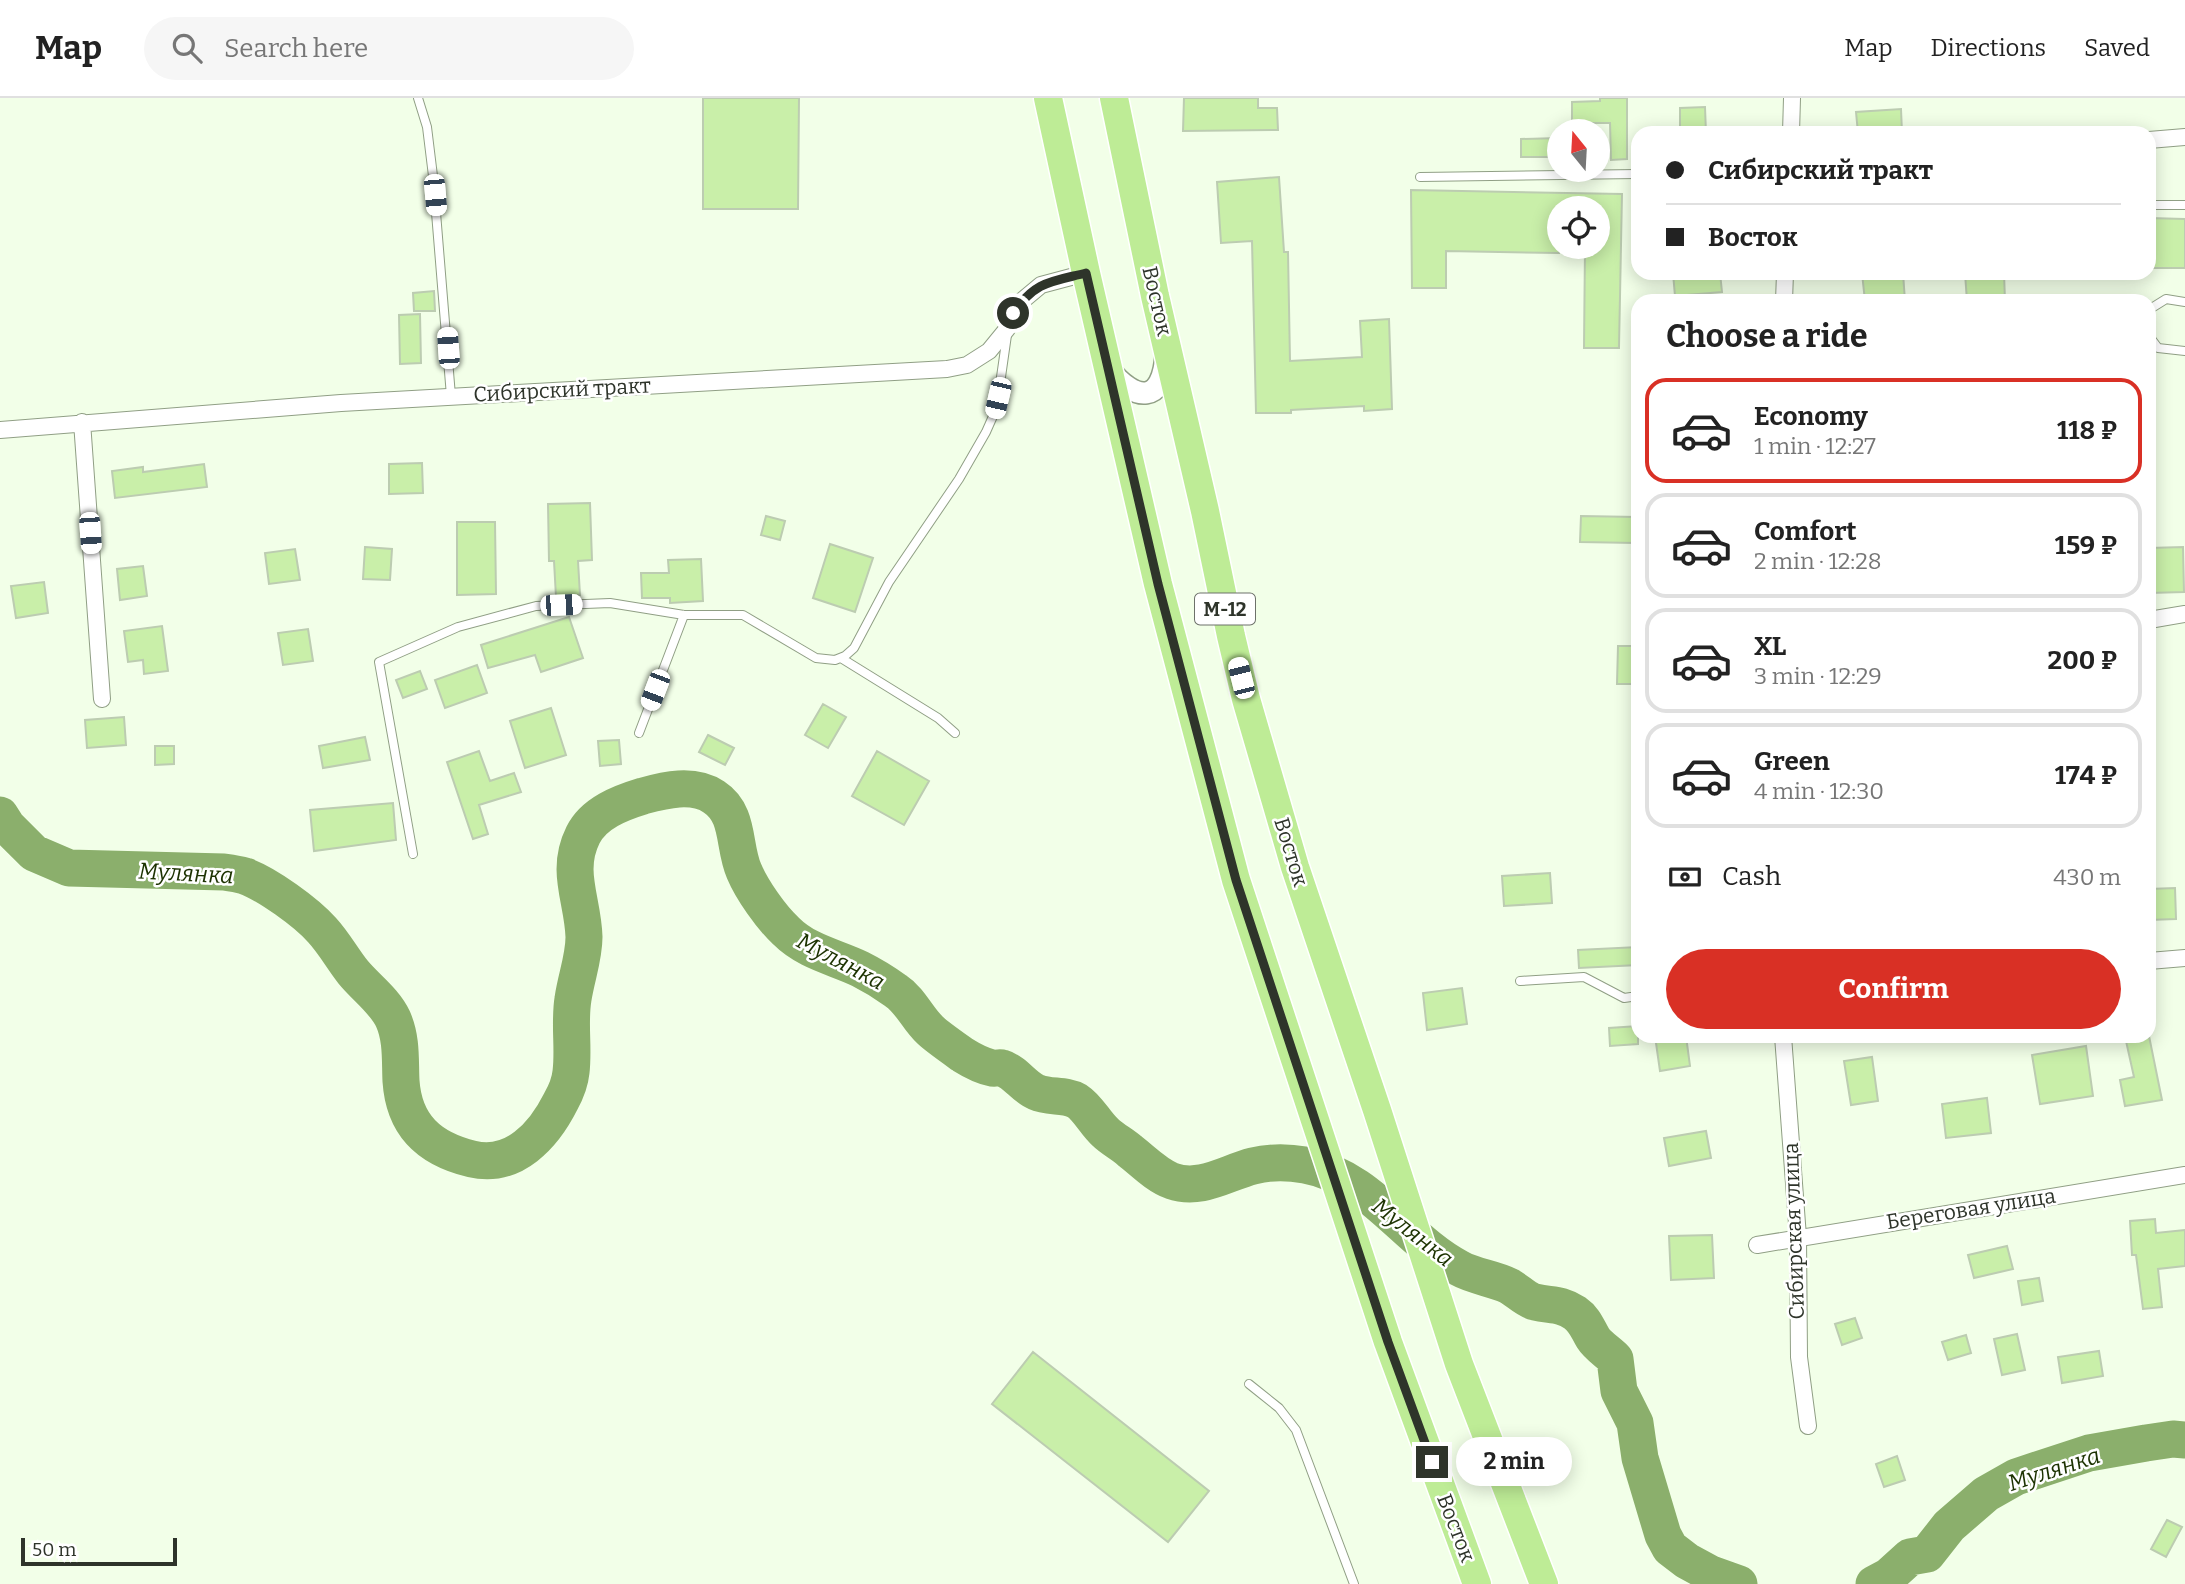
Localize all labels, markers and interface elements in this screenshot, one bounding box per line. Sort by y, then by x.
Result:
search box [144,17,634,80]
text: Map [35,28,102,68]
icon: search [168,29,206,67]
text: Search here [224,33,368,64]
text: Map [1844,34,1893,62]
text: Directions [1931,34,2046,62]
text: Saved [2084,34,2150,62]
north arrow [1547,119,1610,182]
map controls [1547,119,1610,259]
text: Сибирский тракт [1708,155,1933,186]
car [423,173,448,217]
button: locate [1547,196,1610,259]
text: Восток [1708,222,1798,253]
street label: Восток [1136,264,1178,339]
route start [997,297,1029,329]
text: Choose a ride [1666,317,1867,355]
car [437,326,460,370]
street label: Сибирский тракт [473,372,651,408]
car [984,375,1013,421]
icon: car [1670,399,1733,462]
text: Economy [1754,401,1868,432]
text: 118 ₽ [2057,415,2117,446]
text: 1 min · 12:27 [1754,432,1876,460]
car [79,511,102,555]
icon: car [1670,514,1733,577]
text: Comfort [1754,516,1857,547]
text: 159 ₽ [2055,530,2117,561]
text: 2 min · 12:28 [1754,547,1882,575]
car [540,594,583,616]
road number: М-12 [1195,594,1255,624]
icon: car [1670,629,1733,692]
text: XL [1754,631,1786,662]
text: 200 ₽ [2048,645,2117,676]
car [1226,655,1257,701]
text: 3 min · 12:29 [1754,662,1882,690]
car [638,667,673,713]
icon: car [1670,744,1733,807]
text: Green [1754,746,1830,777]
text: 174 ₽ [2055,760,2117,791]
text: 4 min · 12:30 [1754,777,1884,805]
street label: Восток [1268,814,1314,890]
water label: Мулянка [138,857,234,889]
icon: cash [1666,858,1704,896]
text: Cash [1722,861,1781,892]
text: 430 m [2053,863,2121,891]
water label: Мулянка [792,926,890,996]
button: Confirm [1666,949,2121,1029]
street label: Сибирская улица [1778,1142,1810,1320]
street label: Береговая улица [1884,1183,2058,1235]
water label: Мулянка [1367,1192,1459,1272]
callout: 2 min [1456,1438,1572,1486]
water label: Мулянка [2004,1441,2104,1497]
route end [1416,1446,1448,1478]
text: 2 min [1483,1447,1545,1475]
street label: Восток [1431,1490,1481,1566]
scale bar [21,1535,177,1567]
text: 50 m [32,1538,76,1561]

